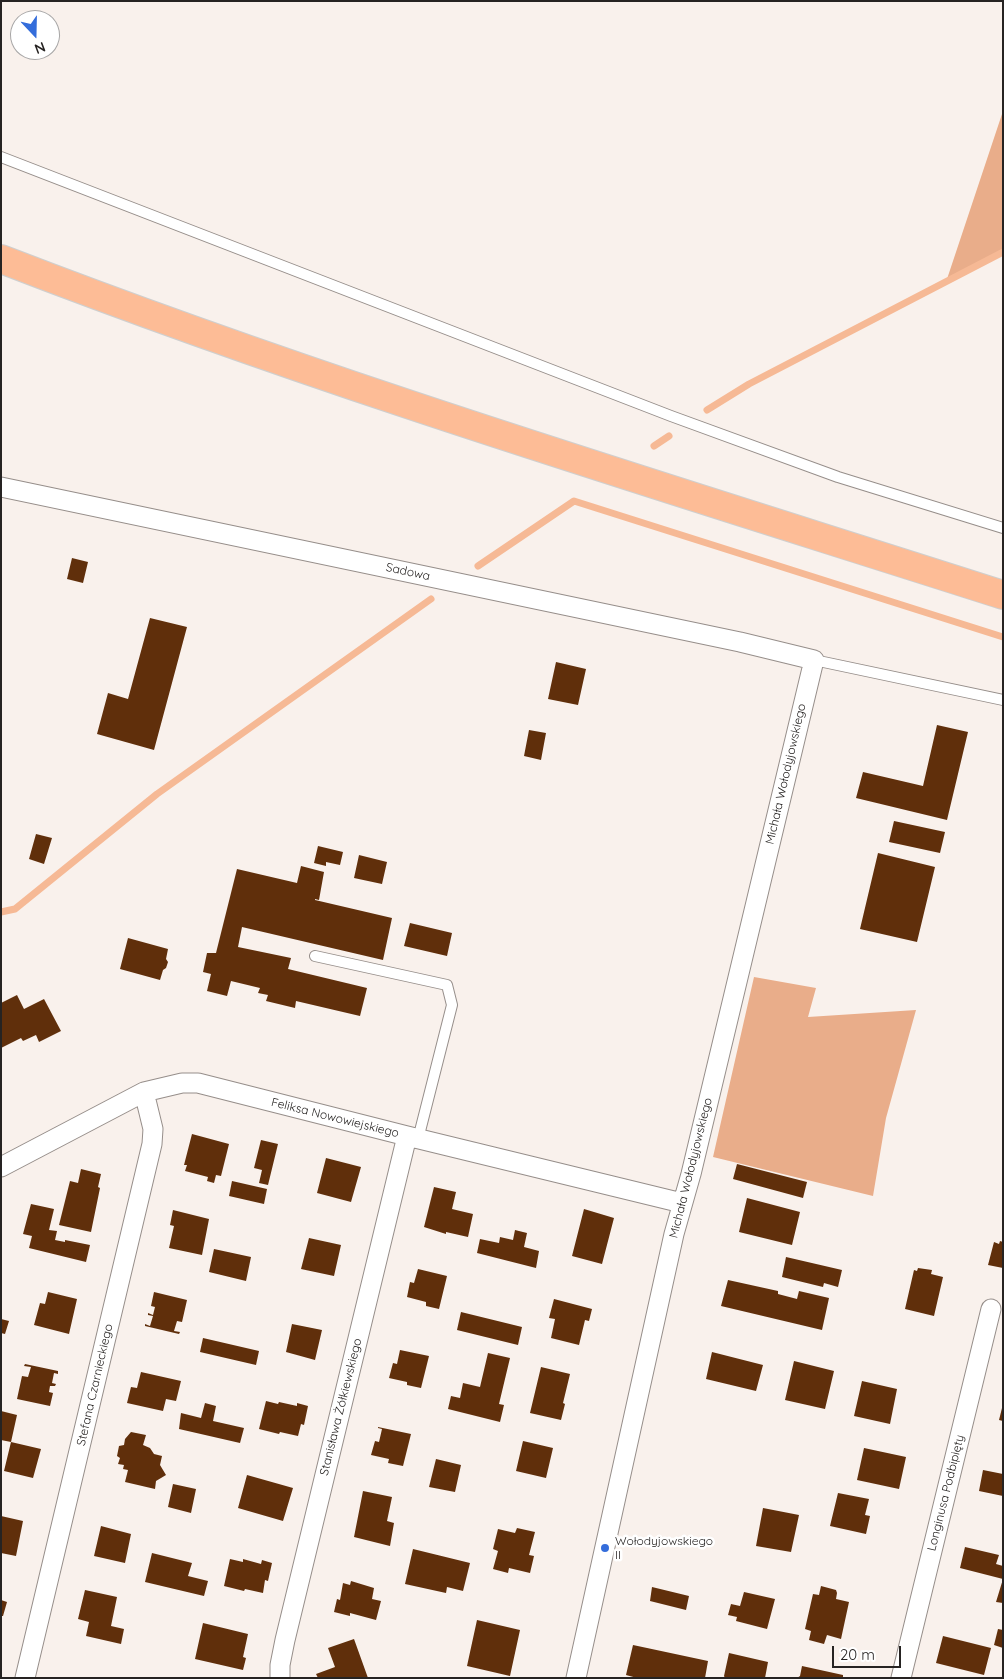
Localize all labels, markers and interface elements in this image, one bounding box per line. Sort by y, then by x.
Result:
north arrow [10,10,60,60]
text: N [32,38,48,58]
street label: Sadowa [385,560,431,584]
street label: Michała Wołodyjowskiego [763,702,809,846]
street label: Feliksa Nowowiejskiego [270,1095,400,1141]
street label: Michała Wołodyjowskiego [667,1096,715,1240]
street label: Stefana Czarnieckiego [74,1323,116,1447]
street label: Stanisława Żółkiewskiego [317,1337,365,1477]
street label: Longinusa Podbipięty [925,1433,967,1553]
place label: Wołodyjowskiego II [615,1534,713,1562]
marker: Wołodyjowskiego II [599,1542,611,1554]
scale bar [834,1636,903,1668]
text: 20 m [840,1645,875,1664]

